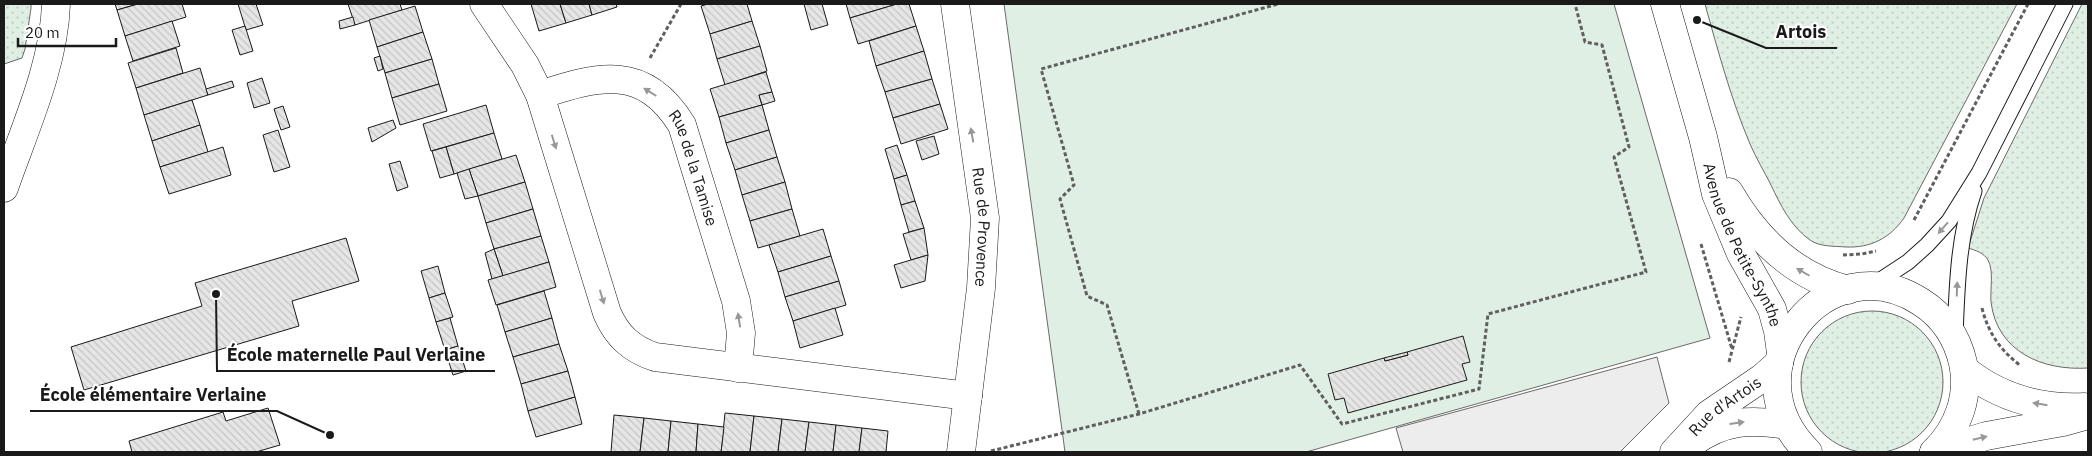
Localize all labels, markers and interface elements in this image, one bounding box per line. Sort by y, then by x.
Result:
scale bar [18,15,115,47]
callout: Artois [1766,15,1837,48]
text: Artois [1776,20,1826,43]
text: 20 m [25,23,60,42]
one-way arrow [643,87,656,96]
street label: Rue de la Tamise [665,105,722,229]
one-way arrow [968,128,976,143]
one-way arrow [551,134,559,149]
street label: Avenue de Petite-Synthe [1699,161,1786,329]
street label: Rue de Provence [968,166,995,288]
one-way arrow [1937,221,1948,234]
one-way arrow [1796,267,1809,276]
one-way arrow [1953,281,1961,297]
one-way arrow [599,290,607,305]
one-way arrow [735,311,743,327]
callout: École maternelle Paul Verlaine [217,338,495,371]
text: École maternelle Paul Verlaine [227,342,485,366]
street label: Rue d'Artois [1684,372,1765,440]
callout: École élémentaire Verlaine [30,378,277,411]
text: École élémentaire Verlaine [40,382,266,406]
one-way arrow [2031,400,2047,408]
one-way arrow [1730,419,1746,427]
one-way arrow [1973,434,1988,442]

